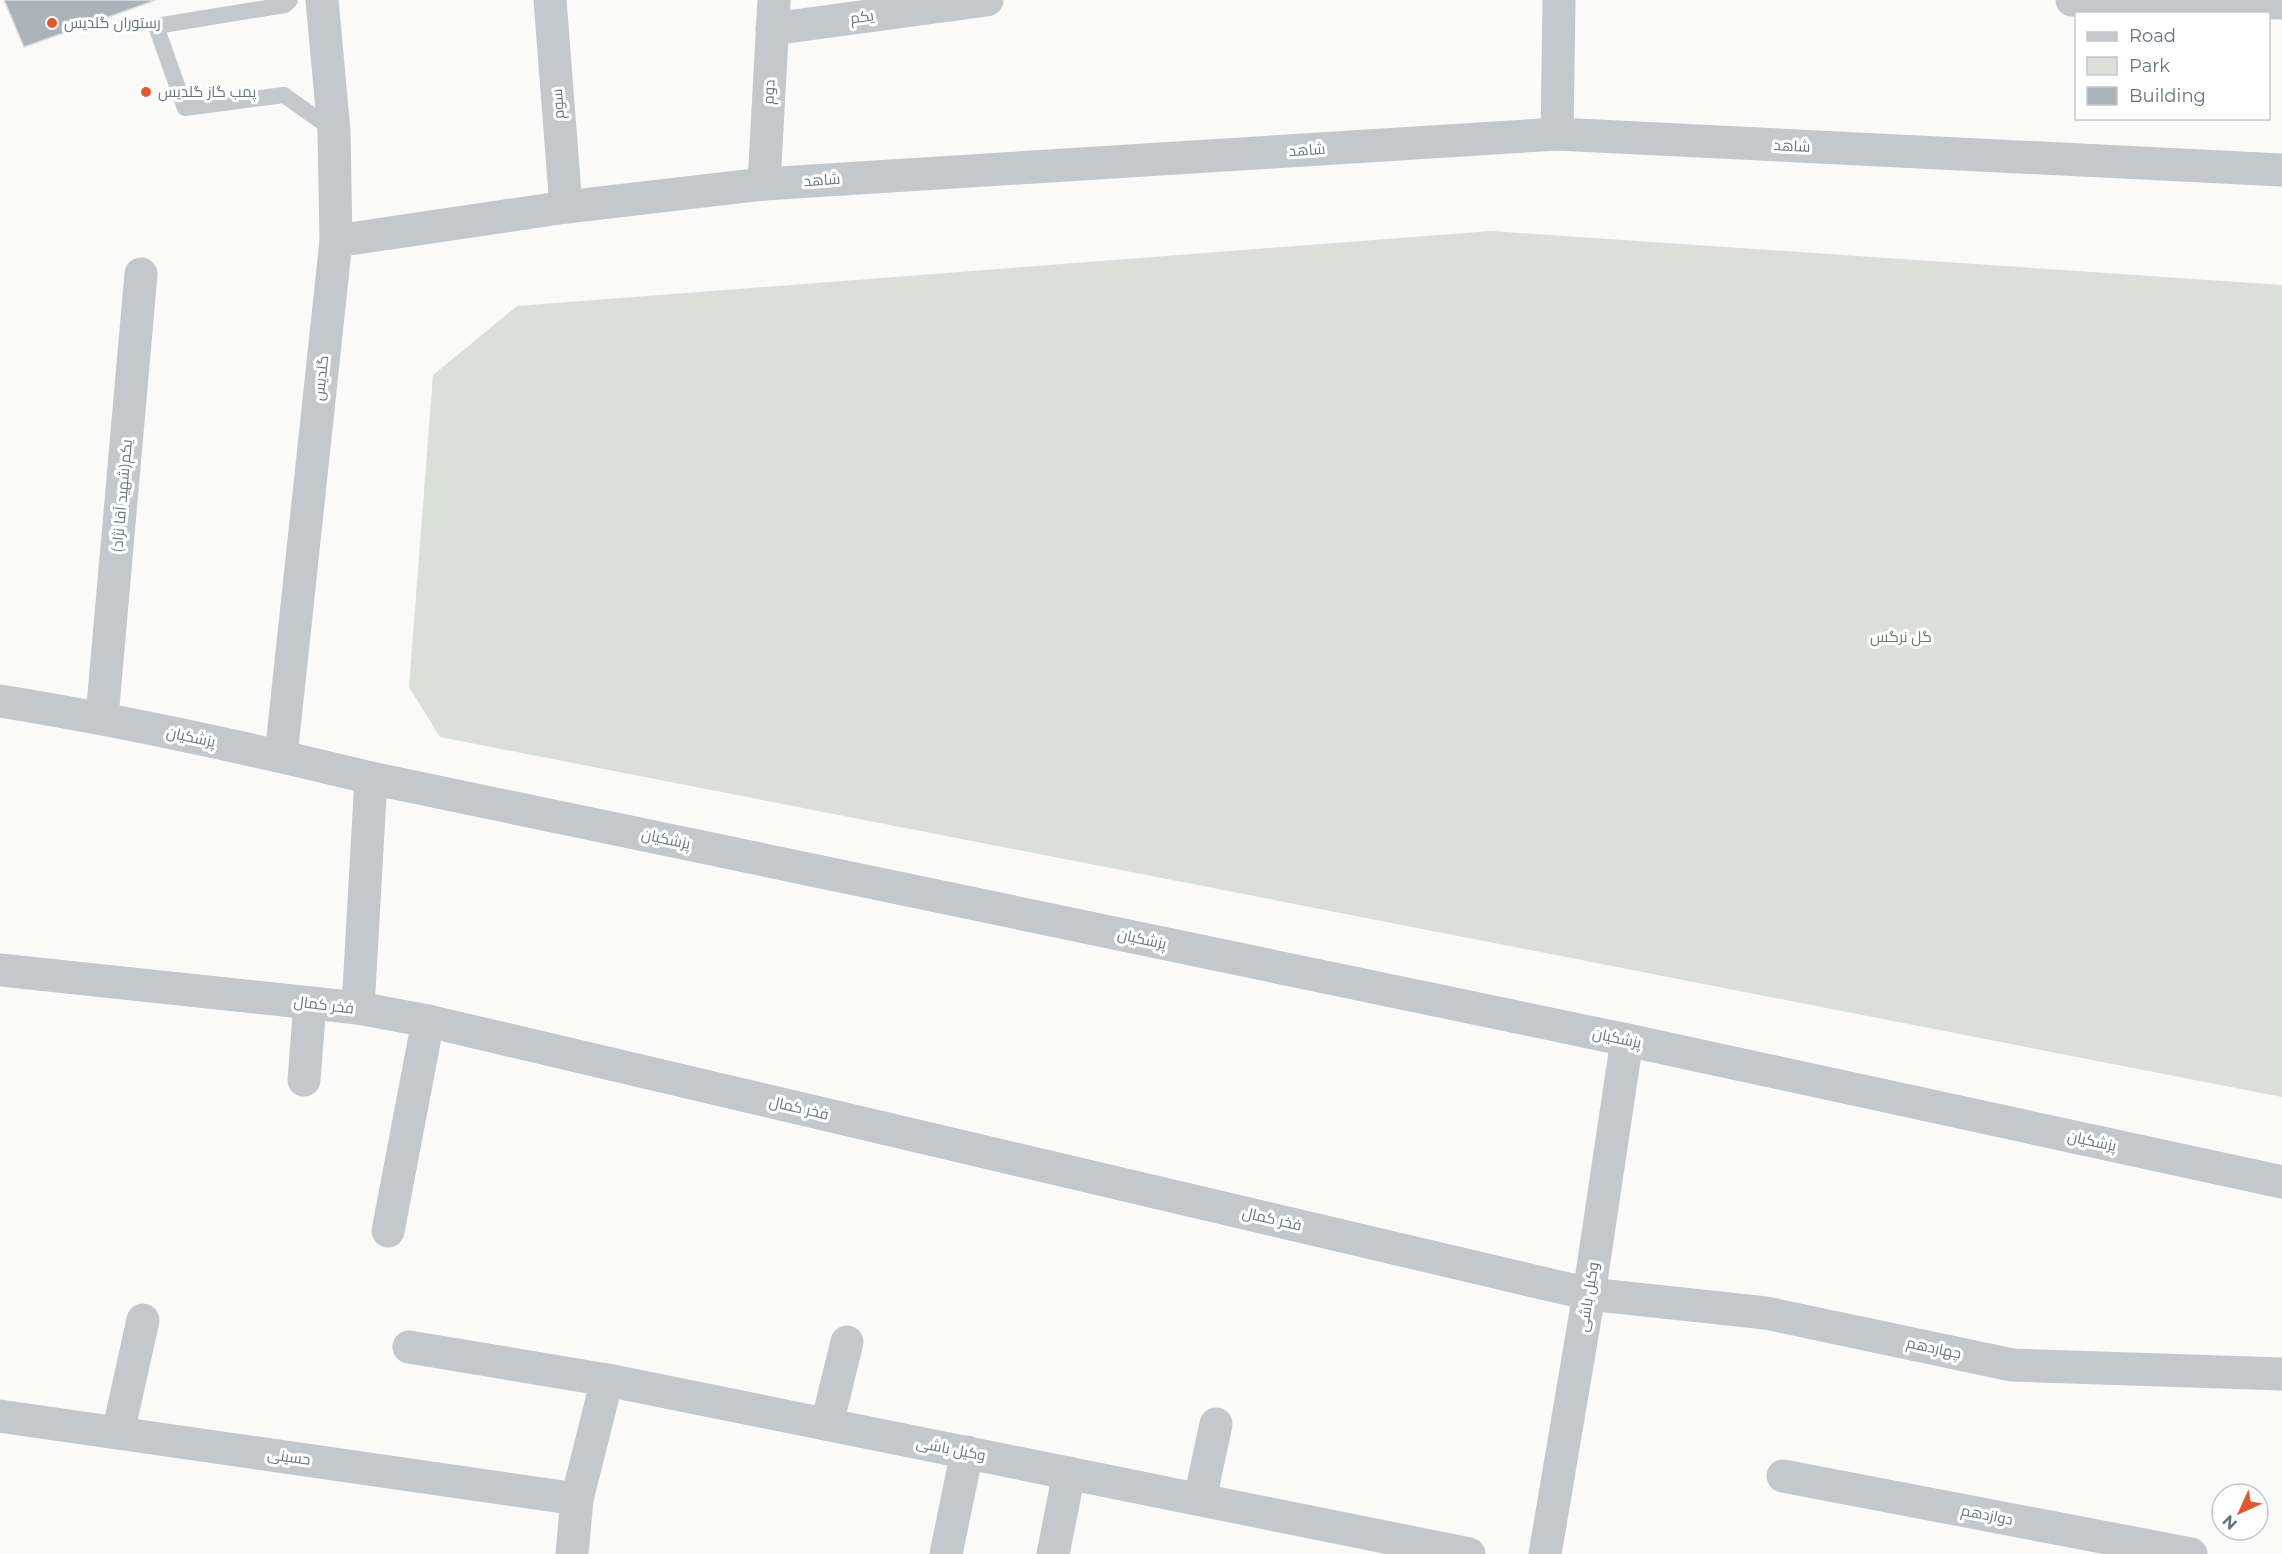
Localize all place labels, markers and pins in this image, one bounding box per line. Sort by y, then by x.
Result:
place label: رستوران گلدیس [64,13,161,33]
marker: رستوران گلدیس [45,16,59,30]
place label: پمب گاز گلدیس [158,82,256,102]
marker: پمب گاز گلدیس [139,85,153,99]

